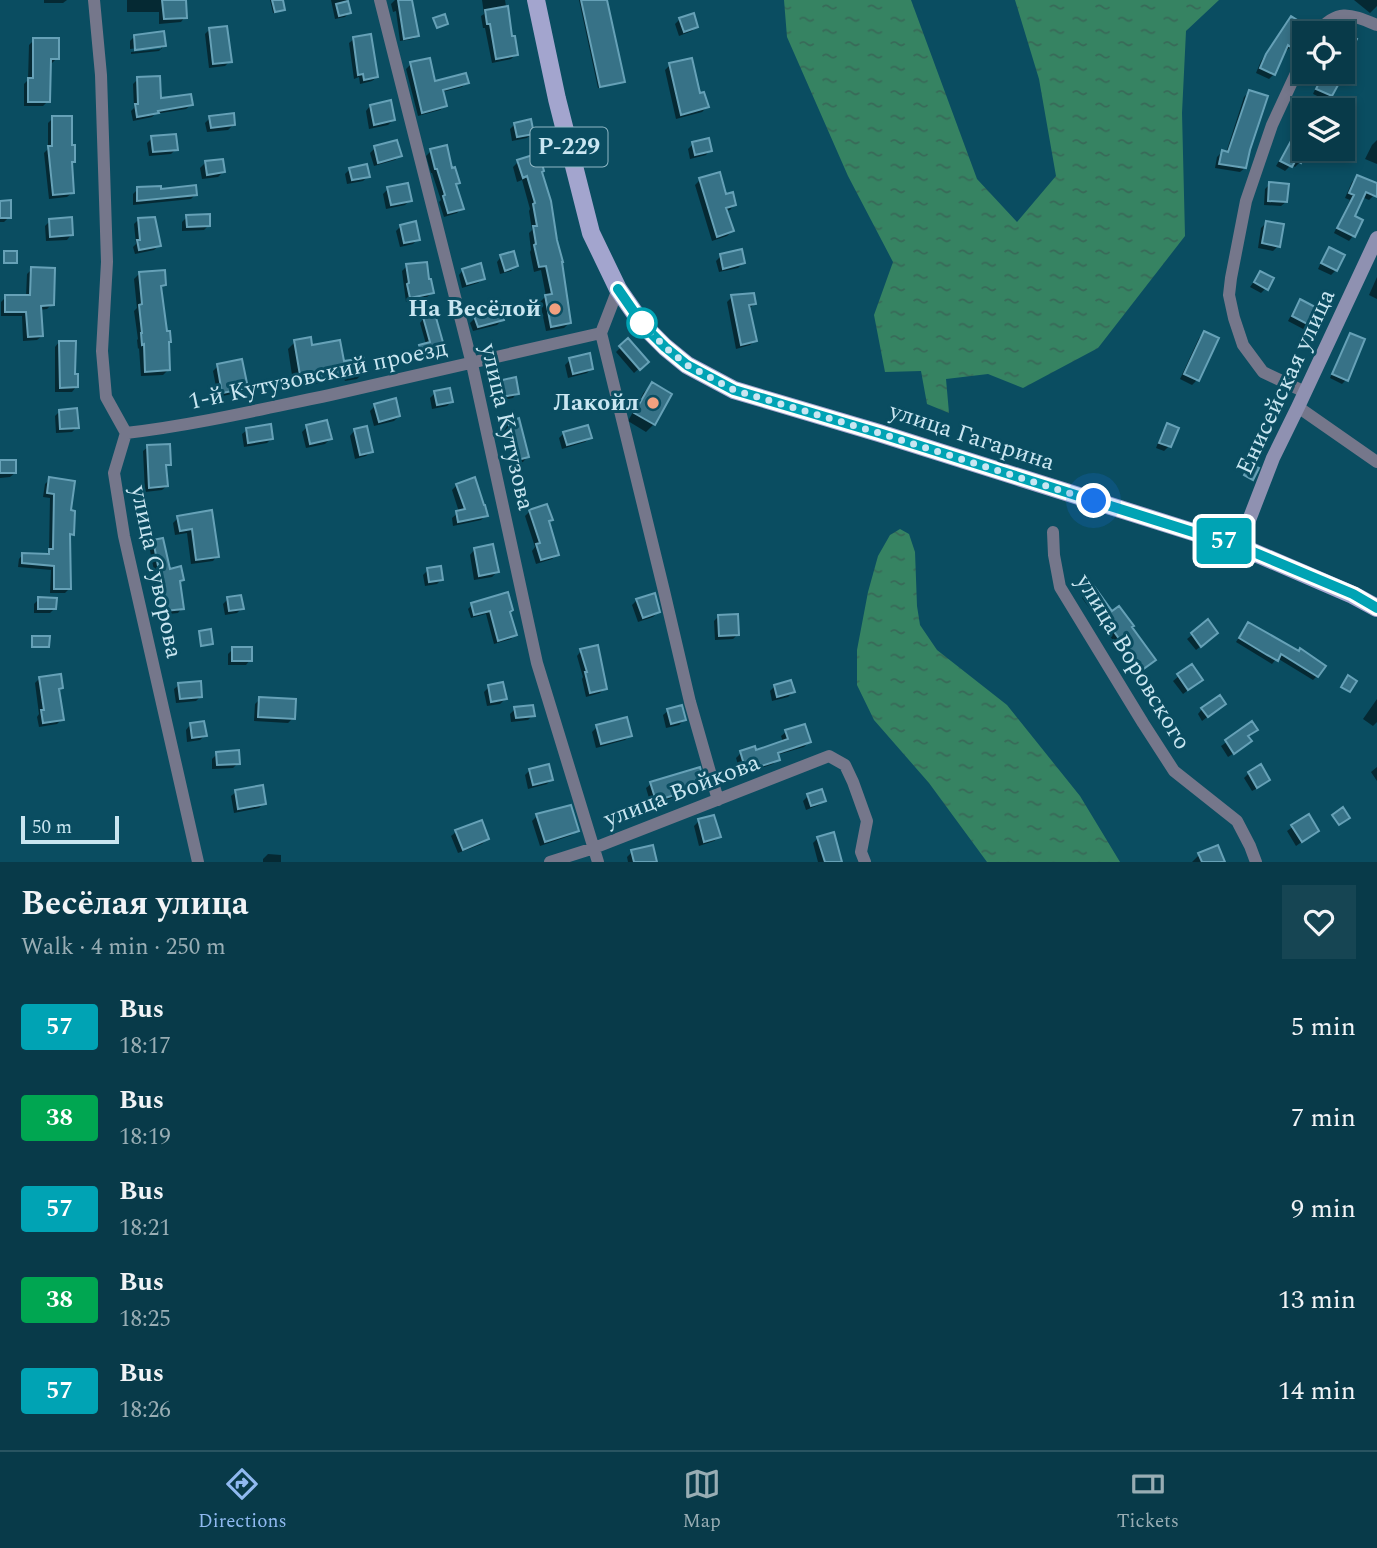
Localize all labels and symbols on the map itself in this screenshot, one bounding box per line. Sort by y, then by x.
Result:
road number: Р-229 [530,128,608,166]
street label: Енисейская улица [1227,283,1345,481]
place label: На Весёлой [408,291,541,327]
marker: На Весёлой [547,301,563,317]
unlabelled marker [627,308,657,338]
street label: 1-й Кутузовский проезд [185,330,451,420]
street label: улица Кутузова [470,339,544,514]
place label: Лакойл [554,385,639,421]
street label: улица Гагарина [884,393,1060,481]
marker: Лакойл [645,395,661,411]
street label: улица Суворова [120,481,192,662]
your location [1076,483,1111,518]
line badge: 57 [1192,518,1256,564]
street label: улица Воровского [1066,566,1200,757]
street label: улица Войкова [598,745,765,838]
scale bar [21,813,119,845]

